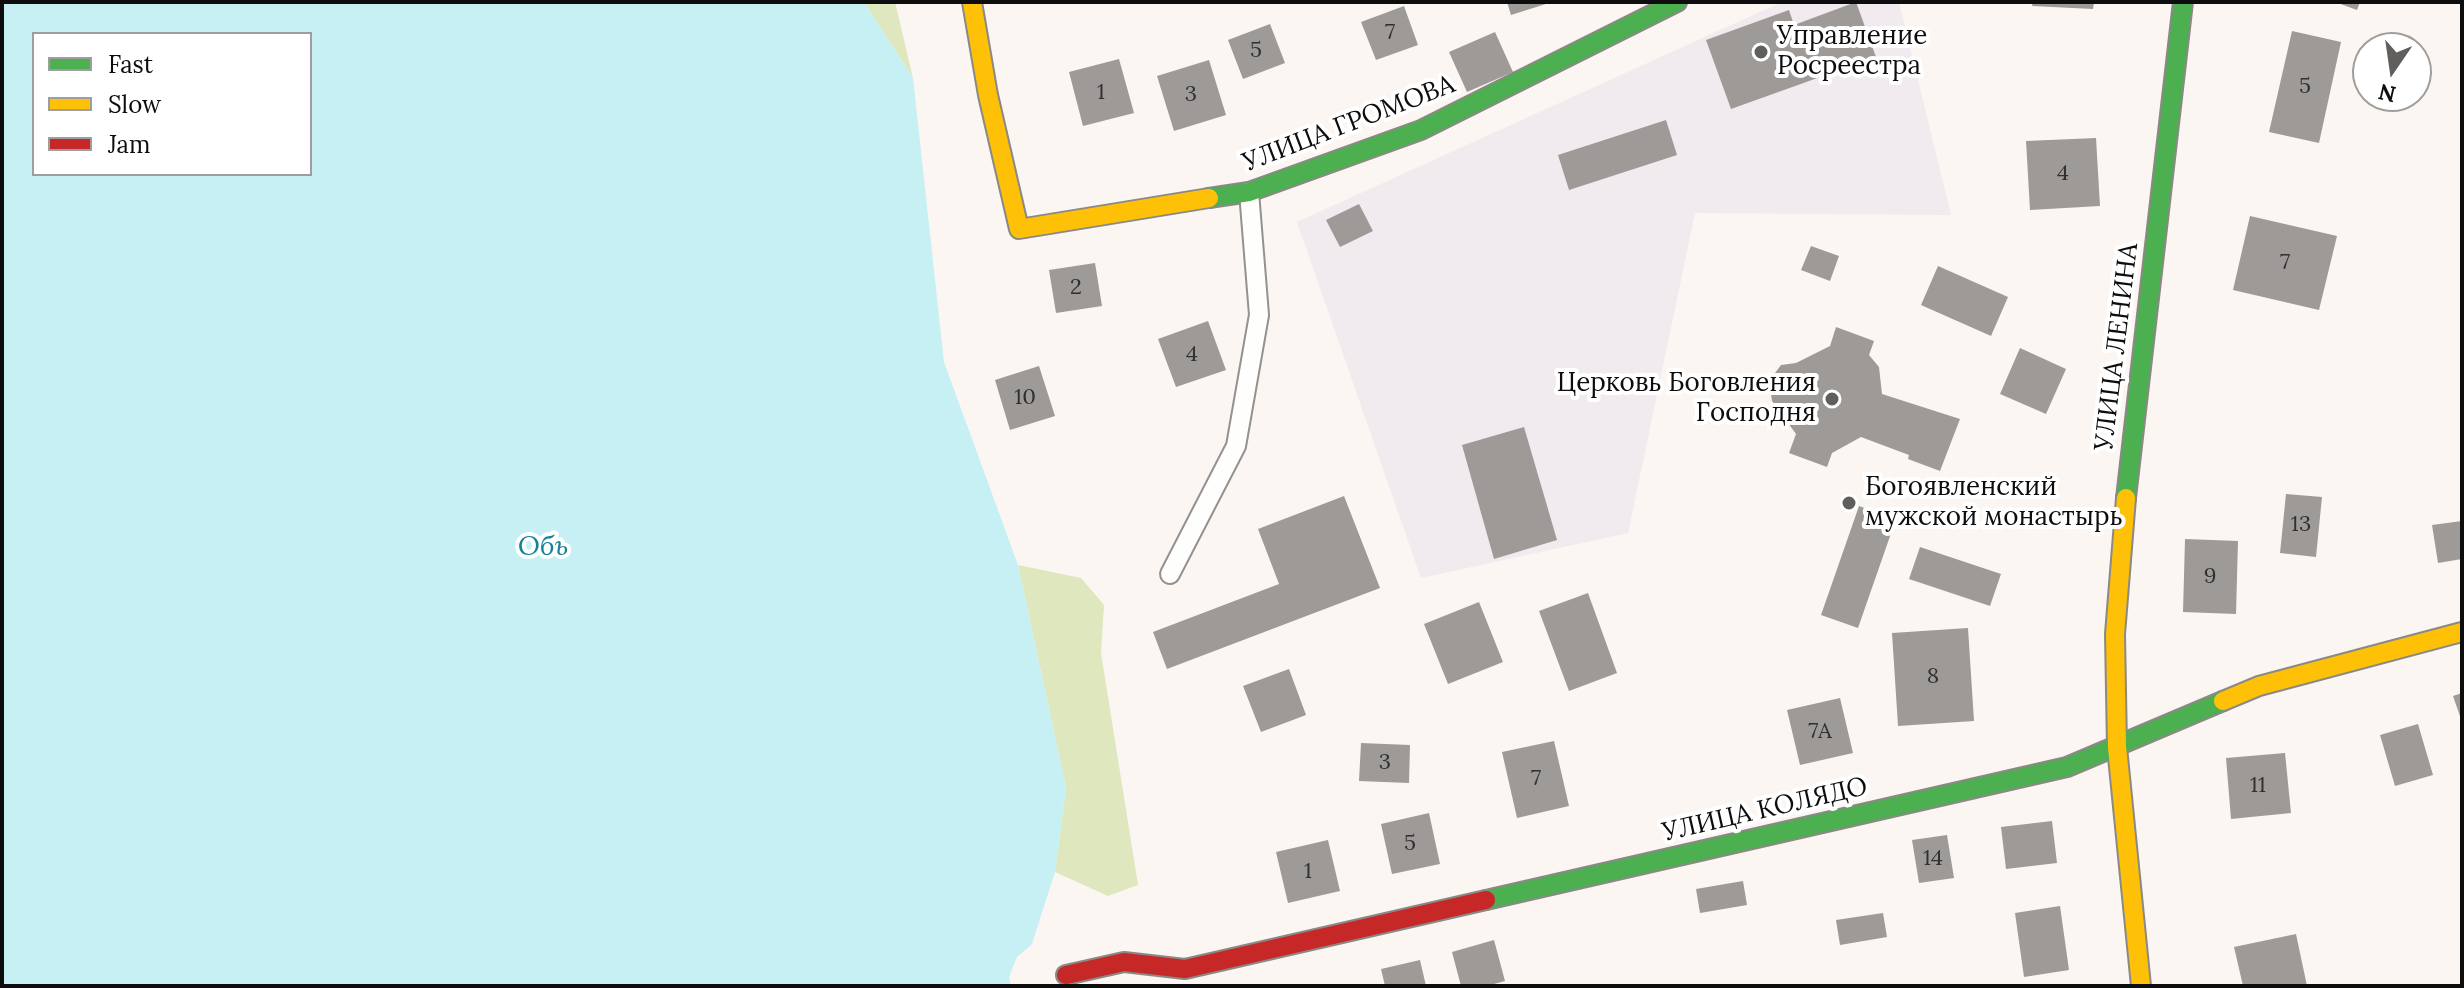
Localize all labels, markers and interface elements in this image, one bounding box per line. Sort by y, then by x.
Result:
house number: 7 [1385,20,1395,46]
place label: Управление Росреестра [1777,21,1927,82]
legend [32,32,312,176]
north arrow [2352,32,2432,112]
house number: 5 [1250,38,1262,64]
marker: Управление Росреестра [1752,43,1770,61]
text: Fast [108,49,153,80]
street label: УЛИЦА ГРОМОВА [1239,69,1459,179]
house number: 5 [2299,74,2311,100]
text: N [2376,78,2398,109]
house number: 1 [1097,80,1105,106]
house number: 3 [1185,82,1197,108]
text: Slow [108,89,161,120]
text: Jam [108,129,150,160]
house number: 4 [2057,161,2069,187]
street label: УЛИЦА ЛЕНИНА [2089,241,2145,453]
house number: 7 [2280,250,2290,276]
house number: 2 [1070,275,1082,301]
house number: 4 [1186,342,1198,368]
place label: Церковь Боговления Господня [1557,368,1816,430]
house number: 10 [1014,385,1036,411]
marker: Церковь Боговления Господня [1823,390,1841,408]
place label: Богоявленский мужской монастырь [1865,472,2123,534]
marker: Богоявленский мужской монастырь [1840,494,1858,512]
house number: 13 [2291,512,2311,538]
water label: Обь [518,530,568,564]
house number: 9 [2204,564,2216,590]
house number: 8 [1927,664,1939,690]
house number: 7А [1808,719,1832,745]
house number: 3 [1379,750,1391,776]
house number: 7 [1531,766,1541,792]
street label: УЛИЦА КОЛЯДО [1660,771,1870,849]
house number: 11 [2250,773,2266,799]
house number: 5 [1404,831,1416,857]
house number: 14 [1923,846,1943,872]
house number: 1 [1304,859,1312,885]

